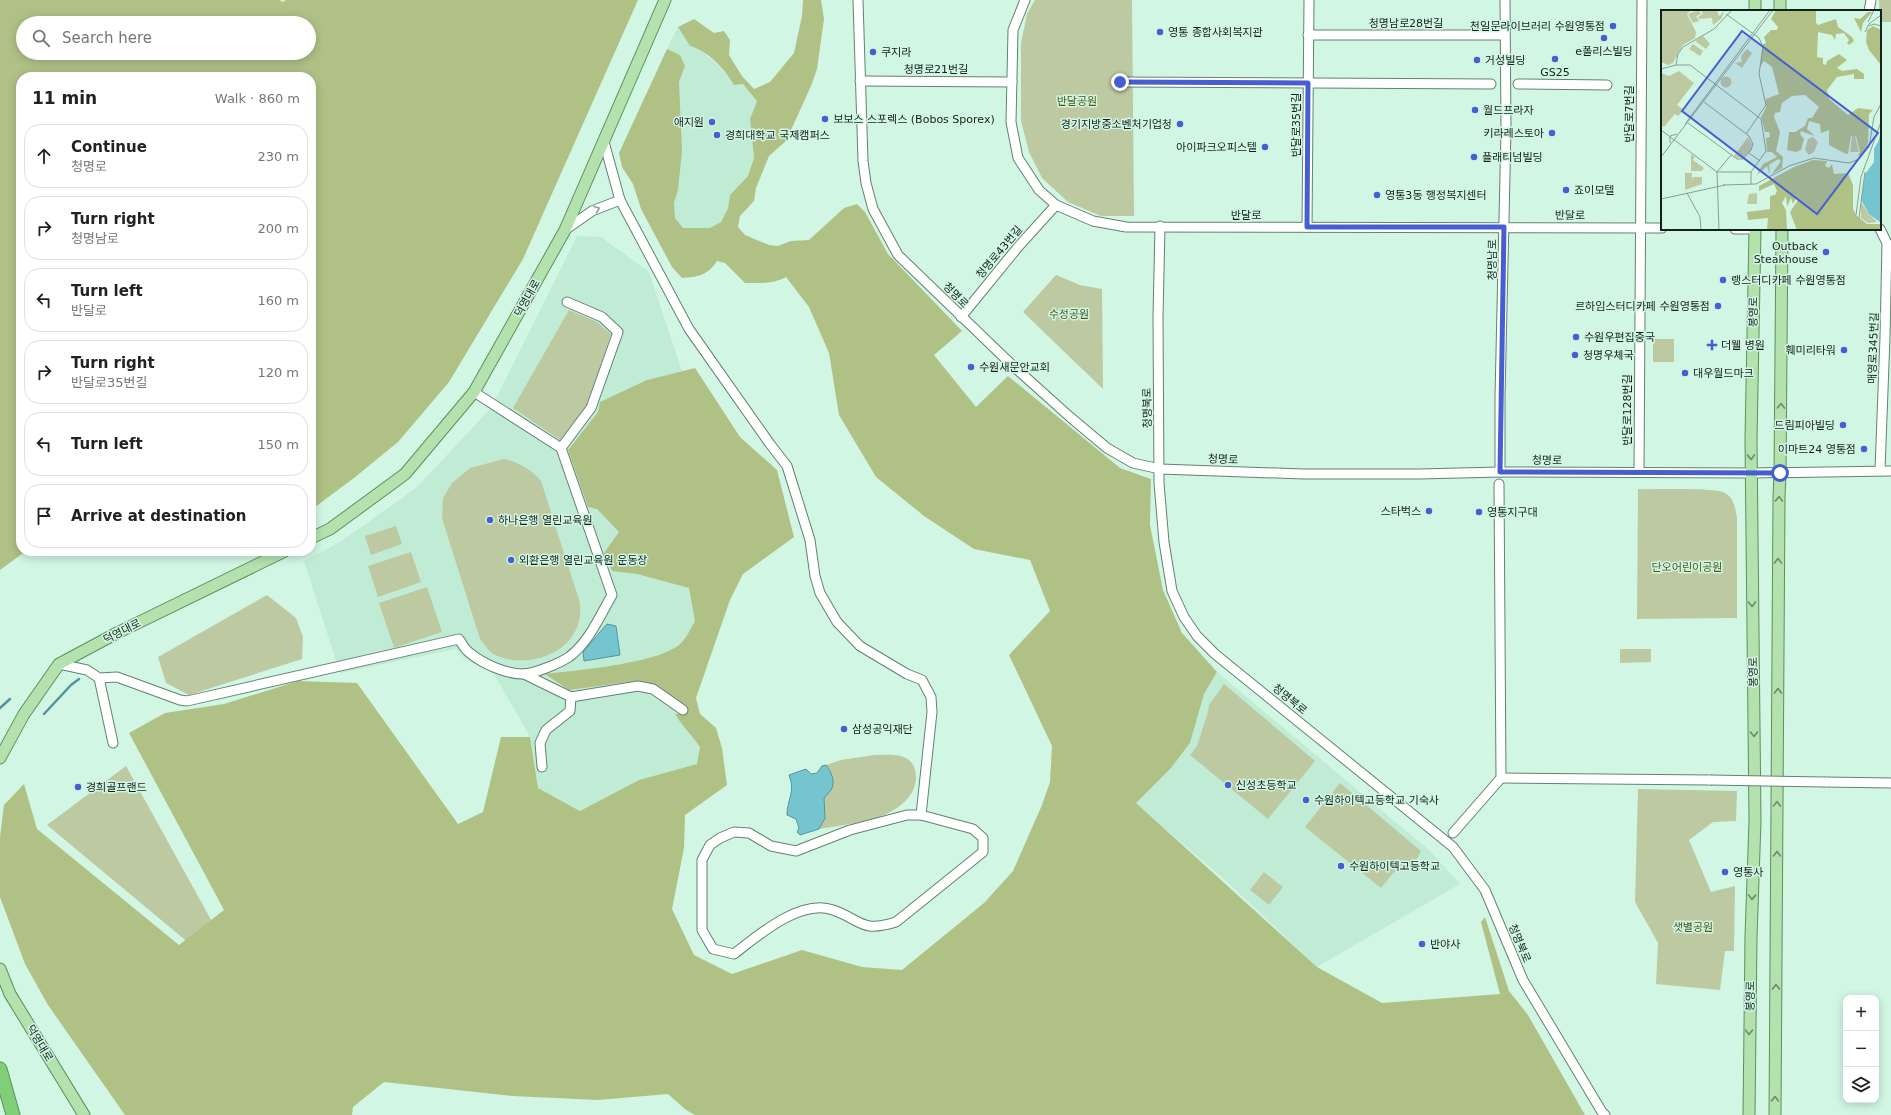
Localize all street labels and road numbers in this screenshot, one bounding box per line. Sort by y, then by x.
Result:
street label: 청명남로28번길 [1369,17,1443,30]
street label: 청명로21번길 [904,63,968,76]
street label: 반달로7번길 [1623,85,1636,143]
street label: 반달로35번길 [1290,93,1303,157]
street label: 반달로 [1231,209,1261,222]
street label: 반달로 [1555,209,1585,222]
street label: 청명로43번길 [974,223,1025,281]
street label: 청명남로 [1486,240,1499,280]
street label: 덕영대로 [512,277,543,319]
street label: 청명로 [940,280,971,311]
street label: 봉영로 [1747,297,1760,327]
street label: 매영로345번길 [1866,312,1881,384]
street label: 반달로128번길 [1621,374,1634,446]
street label: 청명북로 [1141,388,1154,428]
street label: 청명로 [1208,452,1238,467]
street label: 청명로 [1532,454,1562,467]
street label: 덕영대로 [101,616,143,646]
street label: 봉영로 [1747,657,1760,687]
street label: 청명북로 [1270,682,1310,717]
street label: 청명북로 [1506,922,1533,964]
street label: 봉영로 [1744,981,1757,1011]
street label: 덕영대로 [24,1023,56,1064]

